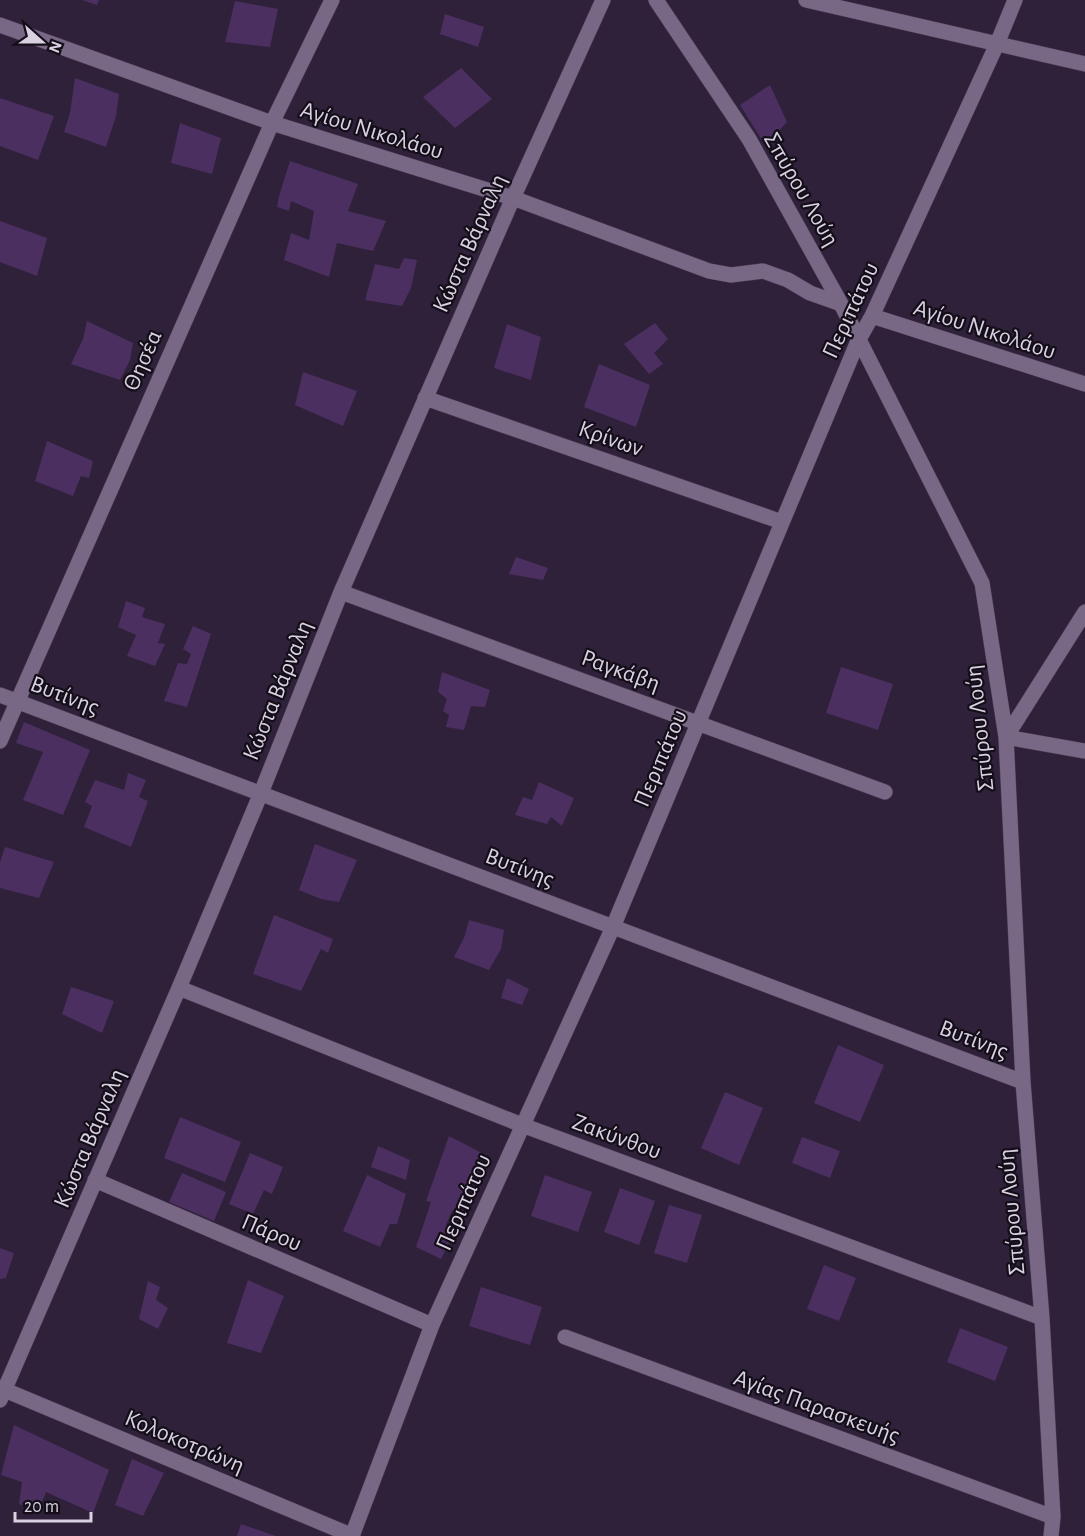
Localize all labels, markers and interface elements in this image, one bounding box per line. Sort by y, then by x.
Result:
north arrow [12,12,72,72]
text: N [46,39,65,55]
street label: Αγίου Νικολάου [298,98,446,164]
street label: Σπύρου Λούη [759,129,843,250]
street label: Κώστα Βάρναλη [429,171,511,316]
street label: Περιπάτου [818,259,884,362]
street label: Αγίου Νικολάου [911,296,1059,364]
street label: Θησέα [119,327,167,394]
street label: Κρίνων [575,417,646,461]
street label: Κώστα Βάρναλη [239,617,317,764]
street label: Ραγκάβη [578,646,663,696]
street label: Σπύρου Λούη [961,663,999,792]
street label: Βυτίνης [27,672,102,720]
street label: Περιπάτου [630,706,692,810]
street label: Βυτίνης [482,844,557,892]
street label: Βυτίνης [936,1016,1011,1064]
street label: Κώστα Βάρναλη [50,1065,130,1211]
street label: Ζακύνθου [569,1110,664,1164]
street label: Σπύρου Λούη [995,1148,1029,1276]
street label: Περιπάτου [432,1151,496,1254]
street label: Πάρου [238,1210,305,1256]
street label: Αγίας Παρασκευής [731,1366,903,1448]
street label: Κολοκοτρώνη [121,1406,248,1478]
scale bar [15,1485,92,1523]
text: 20 m [24,1498,59,1516]

